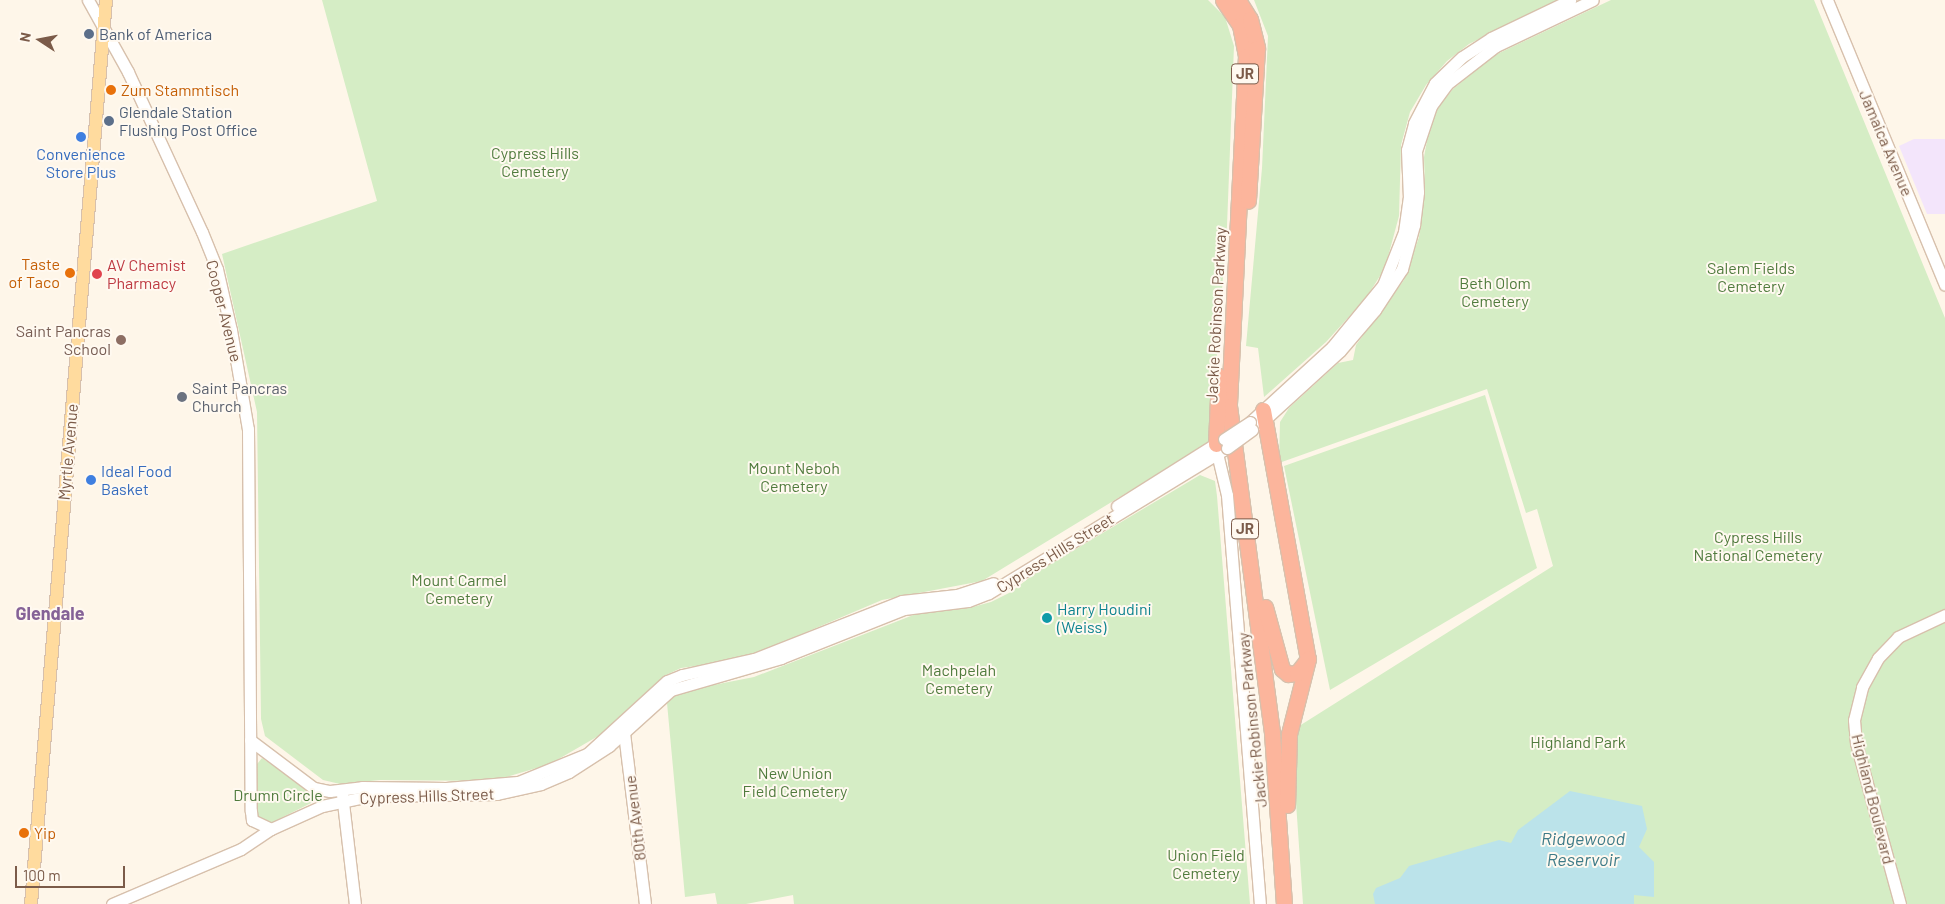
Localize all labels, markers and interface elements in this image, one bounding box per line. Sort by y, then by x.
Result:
north arrow [15,15,65,65]
place label: Bank of America [99,24,212,44]
marker: Bank of America [83,28,95,40]
text: N [16,31,34,43]
road number: JR [1230,62,1260,86]
place label: Zum Stammtisch [121,80,239,100]
marker: Zum Stammtisch [105,84,117,96]
street label: Jamaica Avenue [1855,87,1917,199]
place label: Glendale Station Flushing Post Office [119,102,258,140]
marker: Glendale Station Flushing Post Office [103,115,115,127]
marker: Convenience Store Plus [75,131,87,143]
park label: Cypress Hills Cemetery [491,143,579,181]
place label: Convenience Store Plus [36,144,126,182]
street label: Jackie Robinson Parkway [1202,227,1230,403]
place label: Taste of Taco [8,254,60,292]
place label: AV Chemist Pharmacy [107,255,186,293]
street label: Cooper Avenue [202,258,246,364]
park label: Salem Fields Cemetery [1707,258,1795,296]
marker: Taste of Taco [64,267,76,279]
marker: AV Chemist Pharmacy [91,268,103,280]
park label: Beth Olom Cemetery [1459,273,1531,311]
place label: Saint Pancras School [16,321,111,359]
marker: Saint Pancras School [115,334,127,346]
place label: Saint Pancras Church [192,378,287,416]
marker: Saint Pancras Church [176,391,188,403]
street label: Myrtle Avenue [54,403,82,501]
park label: Mount Neboh Cemetery [748,458,840,496]
place label: Ideal Food Basket [101,461,172,499]
marker: Ideal Food Basket [85,474,97,486]
street label: Cypress Hills Street [993,509,1117,597]
road number: JR [1230,516,1260,542]
park label: Cypress Hills National Cemetery [1694,527,1822,565]
park label: Mount Carmel Cemetery [411,570,507,608]
place label: Harry Houdini (Weiss) [1057,599,1152,637]
district label: Glendale [16,602,84,624]
marker: Harry Houdini (Weiss) [1041,612,1053,624]
street label: Jackie Robinson Parkway [1233,632,1271,808]
park label: Machpelah Cemetery [922,660,996,698]
park label: Highland Park [1530,732,1626,752]
street label: Highland Boulevard [1848,732,1898,866]
park label: New Union Field Cemetery [743,763,847,801]
street label: 80th Avenue [620,774,650,862]
street label: Cypress Hills Street [359,784,495,808]
park label: Drumn Circle [233,785,323,805]
place label: Yip [34,823,56,843]
marker: Yip [18,827,30,839]
water label: Ridgewood Reservoir [1541,828,1625,871]
park label: Union Field Cemetery [1167,845,1245,883]
scale bar [18,856,128,888]
text: 100 m [23,866,61,884]

